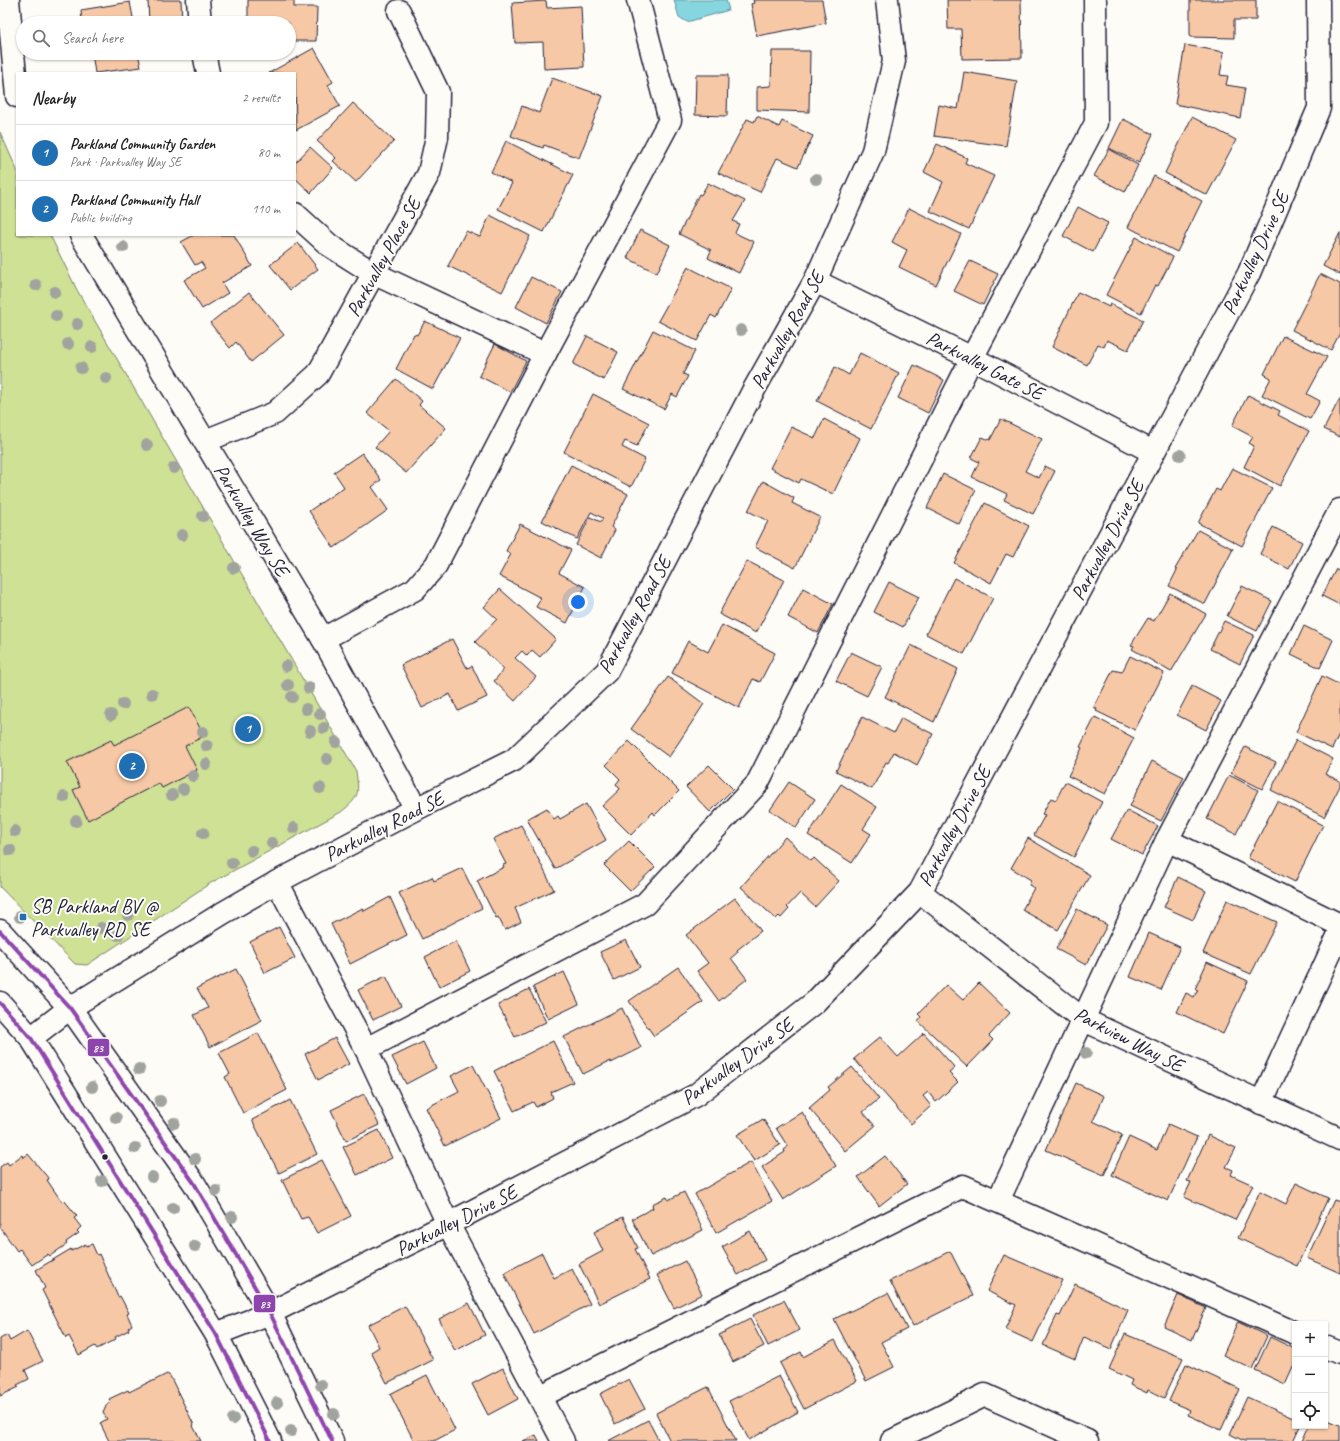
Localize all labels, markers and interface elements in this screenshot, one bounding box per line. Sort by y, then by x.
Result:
search box [16,16,296,60]
icon: search [30,27,52,49]
text: Search here [62,29,123,48]
text: Nearby [32,88,75,109]
text: 2 results [242,90,280,106]
text: Parkland Community Garden [70,135,215,154]
text: 1 [42,145,48,161]
text: 80 m [258,145,280,161]
text: Park · Parkvalley Way SE [70,154,181,170]
street label: Parkvalley Drive SE [1216,186,1296,318]
text: Parkland Community Hall [70,191,198,210]
street label: Parkvalley Place SE [341,192,427,321]
text: 2 [42,201,48,217]
text: 110 m [252,201,280,217]
text: Public building [70,210,132,226]
street label: Parkvalley Road SE [745,265,831,393]
street label: Parkvalley Gate SE [922,325,1050,407]
street label: Parkvalley Way SE [208,460,296,583]
street label: Parkvalley Drive SE [1065,474,1151,605]
street label: Parkvalley Road SE [592,550,678,678]
your location [568,592,588,612]
pin: 1 [235,714,261,744]
pin: 2 [119,751,145,781]
street label: Parkvalley Drive SE [912,760,998,891]
street label: Parkvalley Road SE [321,785,450,867]
place label: SB Parkland BV @ Parkvalley RD SE [31,894,159,942]
marker: SB Parkland BV @ Parkvalley RD SE [18,912,28,922]
street label: Parkview Way SE [1070,1001,1190,1079]
street label: Parkvalley Drive SE [676,1011,800,1110]
line badge: 83 [87,1038,110,1057]
text: 83 [93,1041,104,1055]
unlabelled marker [100,1152,110,1162]
street label: Parkvalley Drive SE [392,1178,523,1262]
line badge: 83 [253,1294,276,1313]
text: 83 [260,1297,271,1311]
map controls [1292,1321,1328,1429]
button: + [1292,1321,1328,1357]
button: − [1292,1357,1328,1393]
button: locate [1292,1393,1328,1429]

